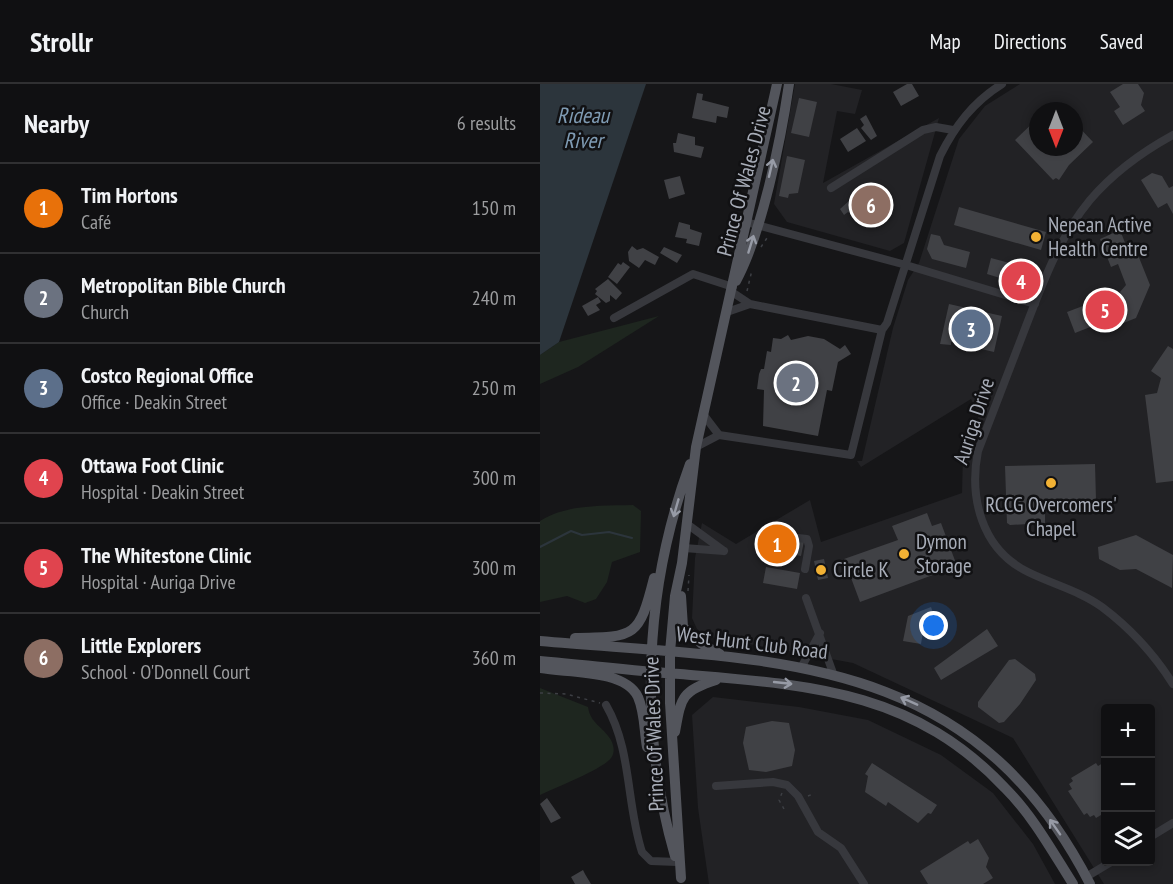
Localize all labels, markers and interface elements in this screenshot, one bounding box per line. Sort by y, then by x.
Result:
text: Strollr [30,23,93,60]
text: Map [930,28,961,55]
text: Directions [994,28,1067,55]
text: Saved [1100,28,1143,55]
water label: Rideau River [557,101,611,154]
north arrow [1029,102,1083,156]
street label: Prince Of Wales Drive [710,103,777,259]
text: Nearby [24,107,89,140]
text: 6 results [457,110,516,136]
one-way arrow [766,158,778,177]
text: Tim Hortons [81,181,178,209]
pin: 6 [852,182,890,228]
text: 1 [39,195,48,221]
text: 150 m [472,195,516,221]
text: Café [81,209,111,235]
place label: Nepean Active Health Centre [1048,211,1152,262]
marker: Nepean Active Health Centre [1029,230,1043,244]
one-way arrow [746,235,757,254]
pin: 4 [1002,258,1040,304]
text: Metropolitan Bible Church [81,271,286,299]
text: 2 [39,285,48,311]
text: 240 m [472,285,516,311]
pin: 5 [1086,288,1124,332]
text: Church [81,299,129,325]
pin: 3 [952,306,990,352]
pin: 2 [776,360,816,406]
text: Costco Regional Office [81,361,254,389]
street label: Auriga Drive [947,374,1000,468]
text: 3 [39,375,48,401]
text: 250 m [472,375,516,401]
text: Office · Deakin Street [81,389,227,415]
text: Ottawa Foot Clinic [81,451,224,479]
text: 4 [39,465,48,491]
text: 300 m [472,465,516,491]
marker: RCCG Overcomers' Chapel [1044,476,1058,490]
text: Hospital · Deakin Street [81,479,244,505]
place label: RCCG Overcomers' Chapel [985,491,1117,542]
one-way arrow [670,498,681,517]
pin: 1 [758,522,796,566]
place label: Dymon Storage [916,528,972,579]
text: The Whitestone Clinic [81,541,252,569]
marker: Dymon Storage [897,547,911,561]
text: 5 [39,555,48,581]
text: 300 m [472,555,516,581]
place label: Circle K [833,556,889,583]
marker: Circle K [814,563,828,577]
text: Hospital · Auriga Drive [81,569,236,595]
your location [919,611,948,640]
street label: West Hunt Club Road [675,620,829,665]
text: Little Explorers [81,631,201,659]
text: 6 [39,645,48,671]
text: 360 m [472,645,516,671]
street label: Prince Of Wales Drive [637,656,670,812]
text: School · O'Donnell Court [81,659,250,685]
one-way arrow [772,678,792,689]
one-way arrow [901,695,919,706]
map controls [1101,704,1155,866]
button: + [1101,704,1155,758]
button: − [1101,758,1155,812]
button: layers [1101,812,1155,866]
one-way arrow [1049,819,1061,836]

